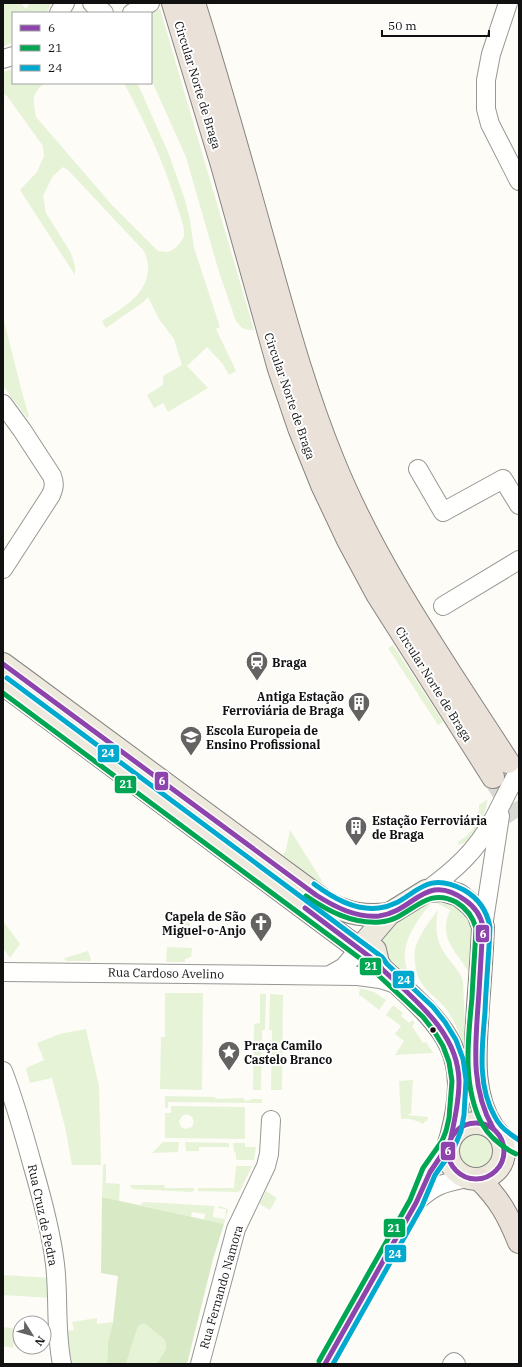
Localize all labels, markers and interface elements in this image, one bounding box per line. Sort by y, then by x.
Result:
legend [12,12,152,84]
scale bar [382,12,489,38]
text: 50 m [388,18,417,33]
street label: Circular Norte de Braga [171,19,225,151]
text: 6 [48,20,55,35]
text: 21 [48,40,62,55]
text: 24 [48,60,62,75]
street label: Circular Norte de Braga [261,331,319,462]
street label: Circular Norte de Braga [392,624,476,745]
station icon: Braga [244,649,270,682]
place label: Braga [272,655,307,670]
place label: Antiga Estação Ferroviária de Braga [222,689,344,718]
building icon: Antiga Estação Ferroviária de Braga [346,690,372,723]
place label: Escola Europeia de Ensino Profissional [206,723,320,752]
school or university icon: Escola Europeia de Ensino Profissional [178,724,204,757]
line badge: 24 [97,744,120,763]
text: 24 [101,746,115,760]
line badge: 6 [154,771,169,791]
text: 6 [159,774,166,788]
line badge: 21 [114,775,137,794]
text: 21 [119,777,133,791]
place label: Estação Ferroviária de Braga [372,813,487,842]
building icon: Estação Ferroviária de Braga [343,814,369,847]
place label: Capela de São Miguel-o-Anjo [162,909,246,938]
church icon: Capela de São Miguel-o-Anjo [248,910,274,943]
line badge: 6 [475,924,490,943]
text: 6 [480,927,487,941]
line badge: 21 [359,957,382,976]
text: 21 [364,959,378,973]
street label: Rua Cardoso Avelino [108,964,224,982]
line badge: 24 [392,970,415,989]
text: 24 [397,973,411,987]
unlabelled marker [428,1025,438,1035]
place label: Praça Camilo Castelo Branco [244,1038,332,1067]
place icon: Praça Camilo Castelo Branco [216,1039,242,1072]
line badge: 6 [440,1141,456,1161]
text: 6 [445,1144,452,1158]
street label: Rua Cruz de Pedra [25,1163,61,1268]
line badge: 21 [383,1218,406,1238]
text: 21 [387,1221,401,1235]
street label: Rua Fernando Namora [196,1223,246,1351]
line badge: 24 [384,1244,407,1263]
text: 24 [388,1247,402,1261]
north arrow [12,1315,52,1355]
text: N [32,1333,48,1349]

